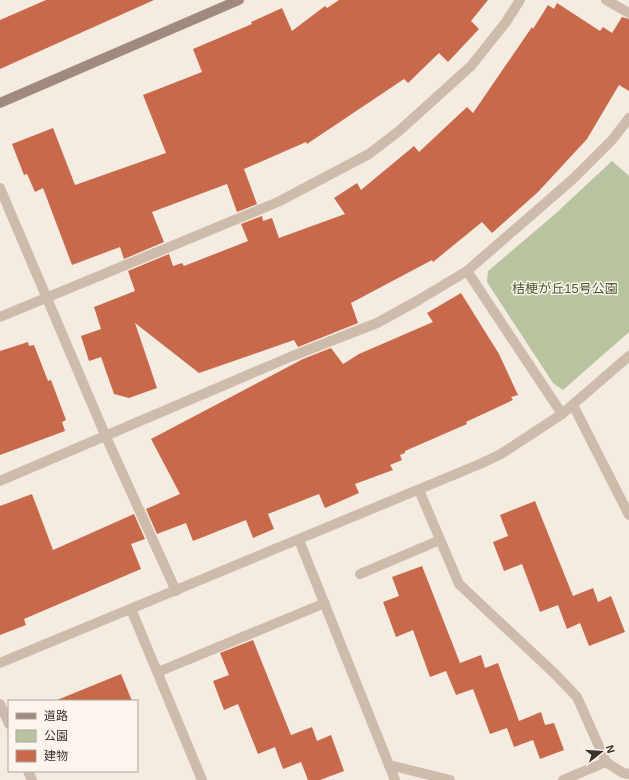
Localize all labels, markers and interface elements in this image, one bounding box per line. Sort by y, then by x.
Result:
park label: 桔梗が丘15号公園 [512,281,618,296]
legend [8,700,138,772]
text: 道路 [44,709,68,723]
text: 公園 [44,729,68,743]
north arrow [581,732,621,772]
text: N [604,744,617,755]
text: 建物 [44,749,68,763]

